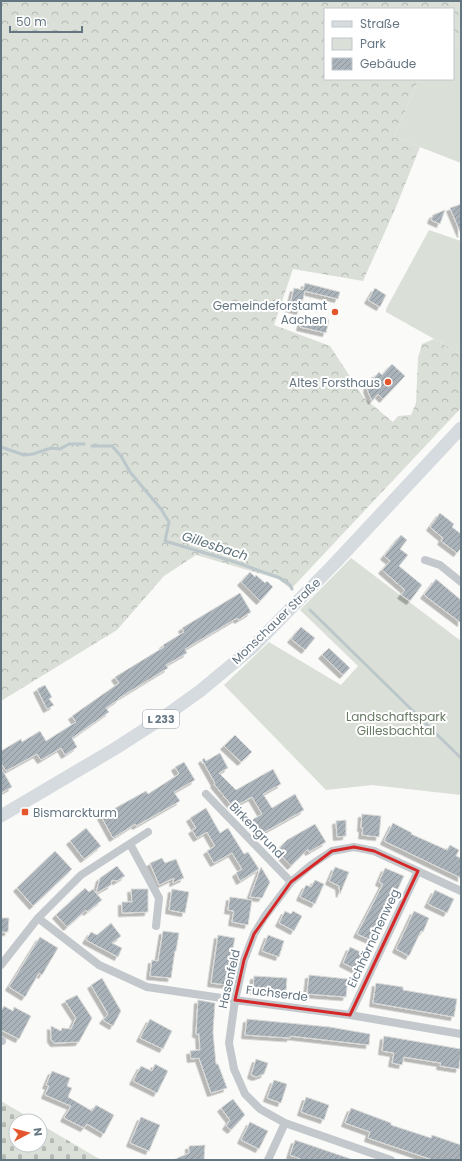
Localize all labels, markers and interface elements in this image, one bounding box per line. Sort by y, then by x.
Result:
scale bar [10,8,82,34]
legend [324,8,454,80]
text: 50 m [16,13,47,30]
text: Straße [360,15,400,32]
text: Park [360,35,387,52]
text: Gebäude [360,55,416,72]
place label: Gemeindeforstamt Aachen [213,297,327,328]
marker: Gemeindeforstamt Aachen [330,307,340,317]
place label: Altes Forsthaus [289,374,380,391]
marker: Altes Forsthaus [383,377,393,387]
water label: Gillesbach [180,526,250,566]
street label: Monschauer Straße [228,574,324,668]
park label: Landschaftspark Gillesbachtal [346,708,447,739]
road number: L 233 [143,710,179,728]
street label: Birkengrund [226,798,288,862]
place label: Bismarckturm [33,804,117,821]
marker: Bismarckturm [20,807,30,817]
street label: Eichhörnchenweg [343,886,403,990]
street label: Hasenfeld [214,948,244,1010]
street label: Fuchserde [245,981,309,1005]
north arrow [8,1113,48,1153]
text: N [29,1127,46,1137]

